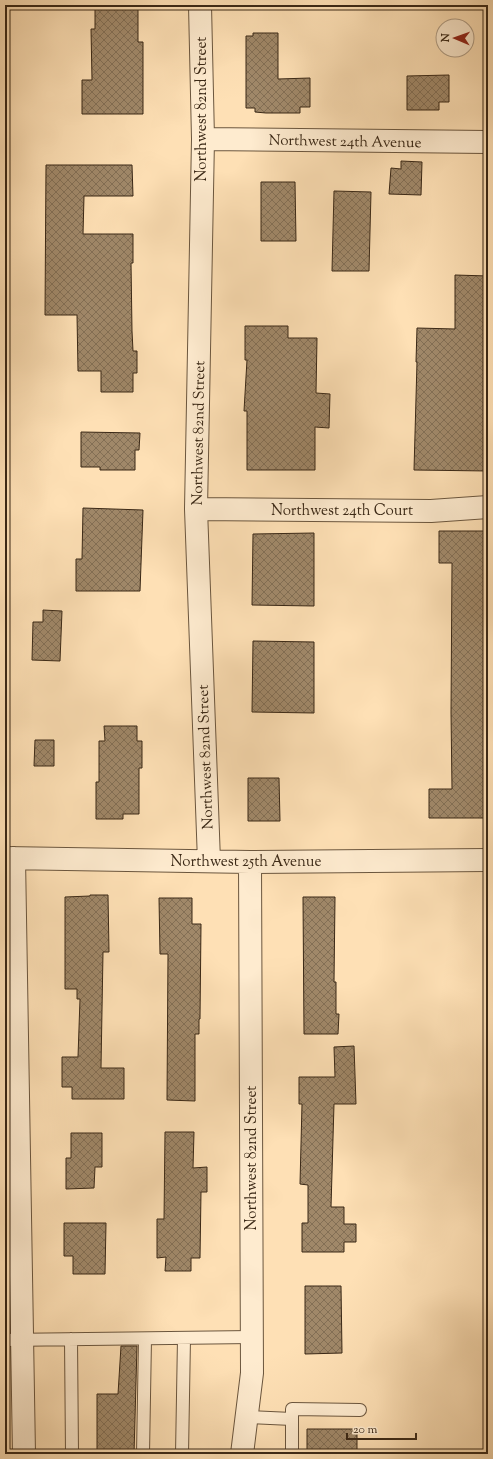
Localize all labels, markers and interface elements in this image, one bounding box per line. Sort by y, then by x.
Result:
north arrow [435,18,475,58]
text: N [438,33,454,43]
street label: Northwest 82nd Street [192,37,213,181]
street label: Northwest 24th Avenue [268,131,422,154]
street label: Northwest 82nd Street [188,360,211,506]
street label: Northwest 24th Court [271,501,413,522]
street label: Northwest 82nd Street [193,684,220,830]
street label: Northwest 25th Avenue [171,852,321,873]
street label: Northwest 82nd Street [242,1086,263,1230]
scale bar [347,1415,416,1441]
text: 20 m [353,1421,378,1439]

